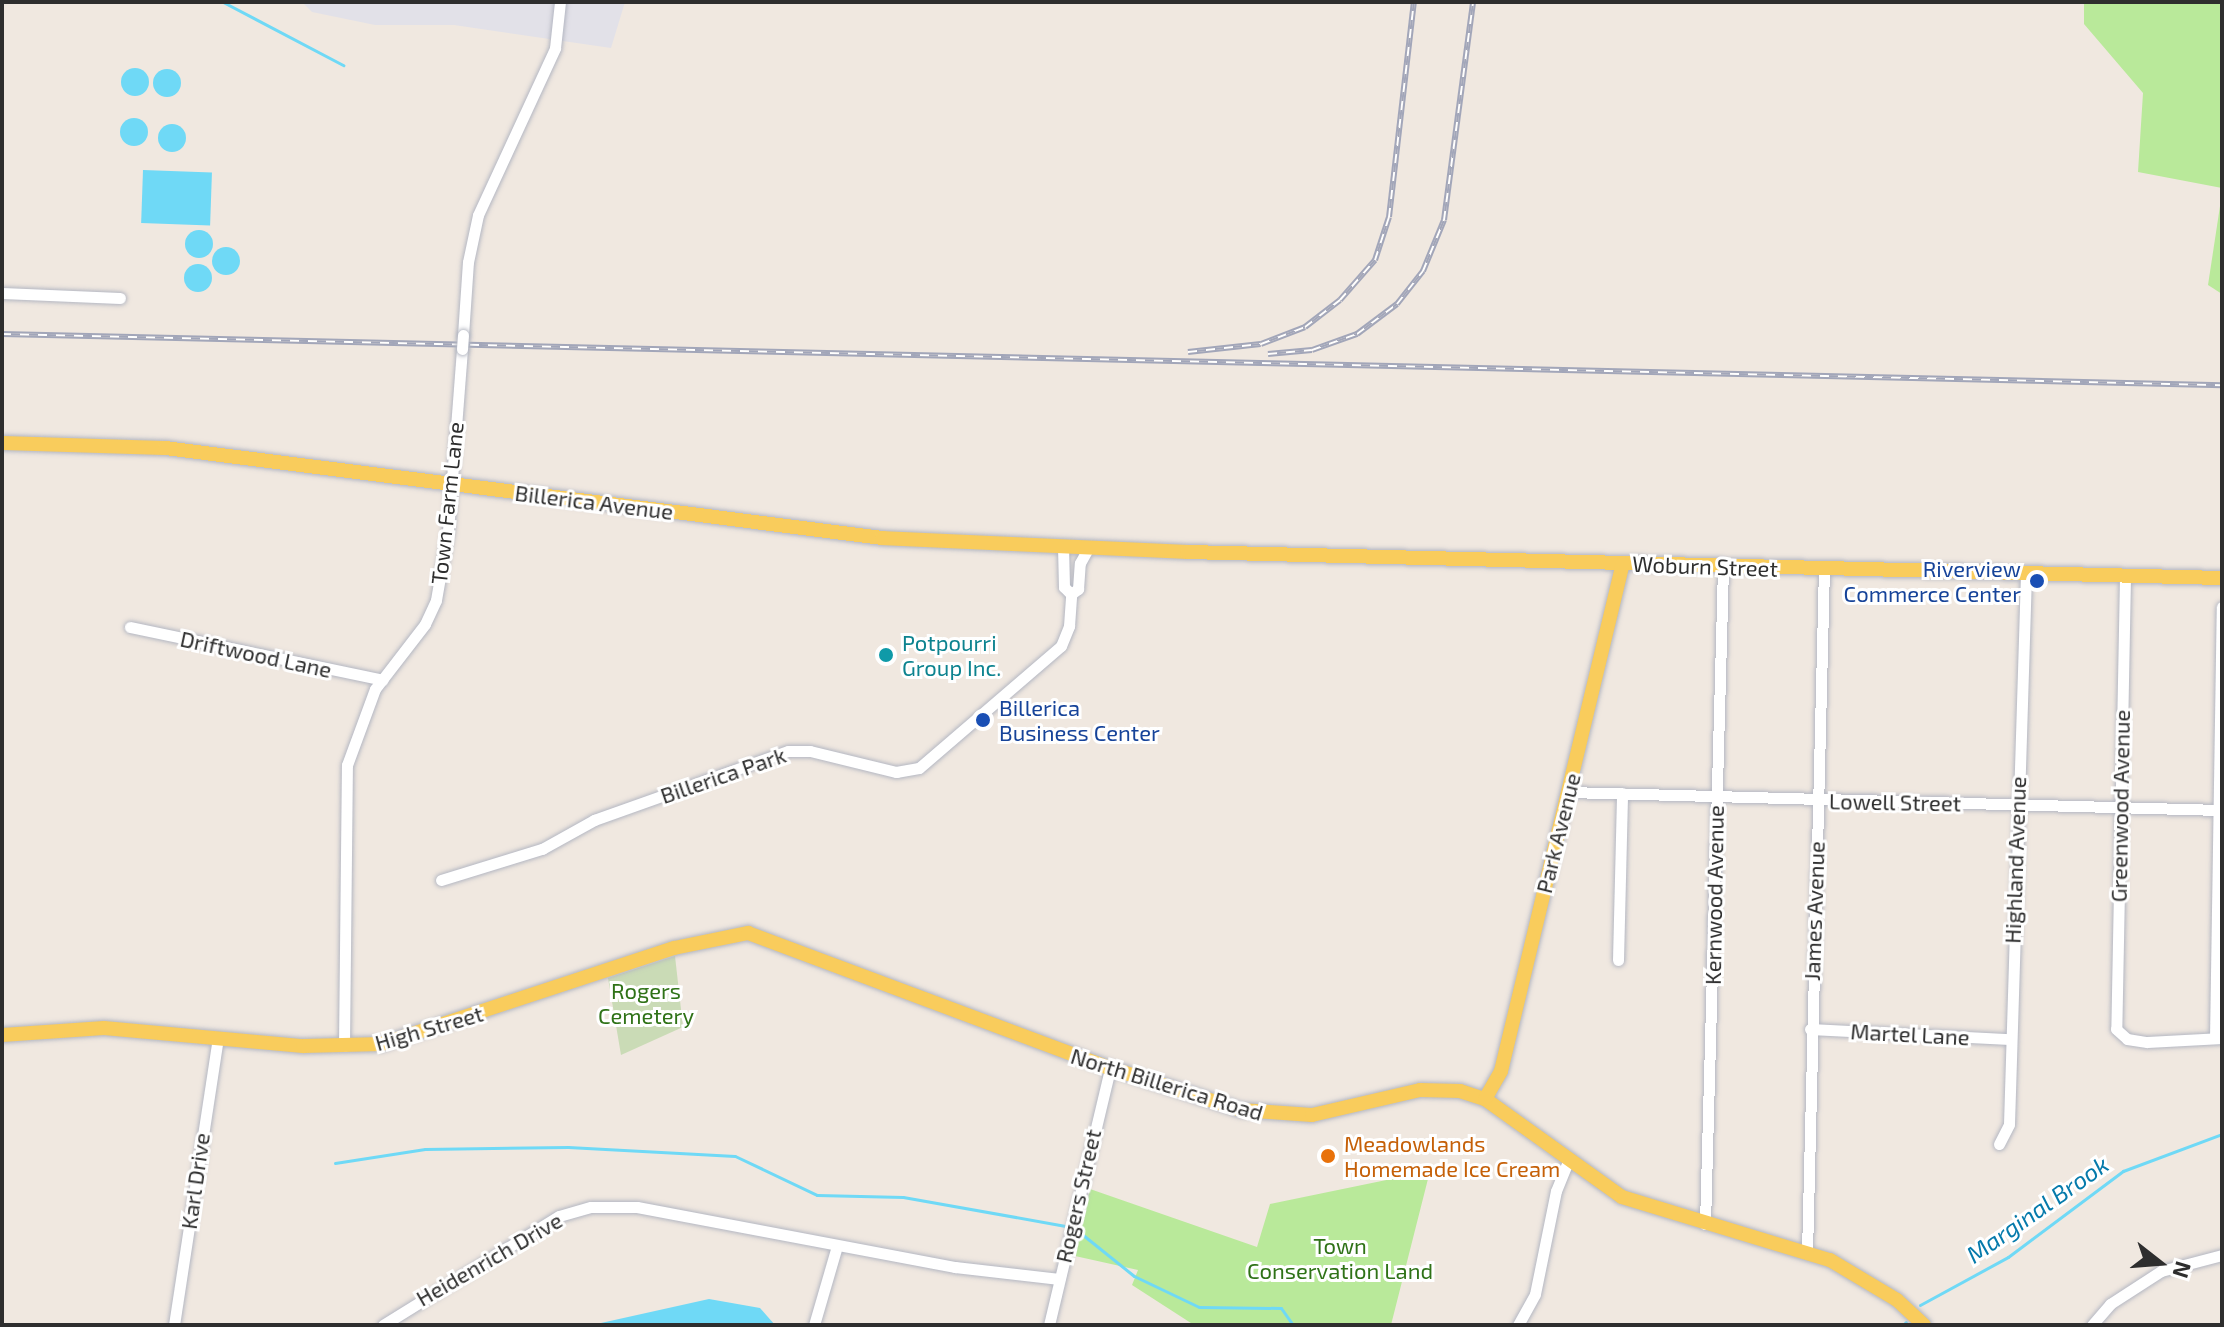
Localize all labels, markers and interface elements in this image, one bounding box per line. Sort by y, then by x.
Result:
street label: Town Farm Lane [425,421,469,585]
street label: Billerica Avenue [513,479,675,525]
street label: Woburn Street [1632,550,1778,582]
place label: Riverview Commerce Center [1844,555,2021,606]
marker: Riverview Commerce Center [2028,572,2046,590]
street label: Driftwood Lane [178,625,334,683]
place label: Potpourri Group Inc. [902,629,1001,680]
marker: Potpourri Group Inc. [877,646,895,664]
place label: Billerica Business Center [999,694,1160,746]
street label: Greenwood Avenue [2105,709,2135,903]
marker: Billerica Business Center [974,711,992,729]
street label: Billerica Park [657,741,789,809]
street label: Park Avenue [1530,770,1586,896]
street label: Highland Avenue [1999,776,2031,944]
street label: Lowell Street [1828,788,1962,816]
street label: Kernwood Avenue [1699,805,1729,985]
street label: James Avenue [1798,840,1830,982]
park label: Rogers Cemetery [598,977,694,1028]
street label: High Street [372,1000,486,1056]
street label: Martel Lane [1849,1018,1971,1050]
street label: North Billerica Road [1068,1042,1266,1126]
street label: Rogers Street [1050,1127,1106,1265]
place label: Meadowlands Homemade Ice Cream [1344,1130,1560,1182]
street label: Karl Drive [175,1131,215,1231]
marker: Meadowlands Homemade Ice Cream [1319,1147,1337,1165]
water label: Marginal Brook [1960,1149,2114,1269]
street label: Heidenrich Drive [411,1207,567,1311]
north arrow [2120,1223,2200,1303]
park label: Town Conservation Land [1247,1232,1433,1284]
text: N [2168,1259,2198,1281]

